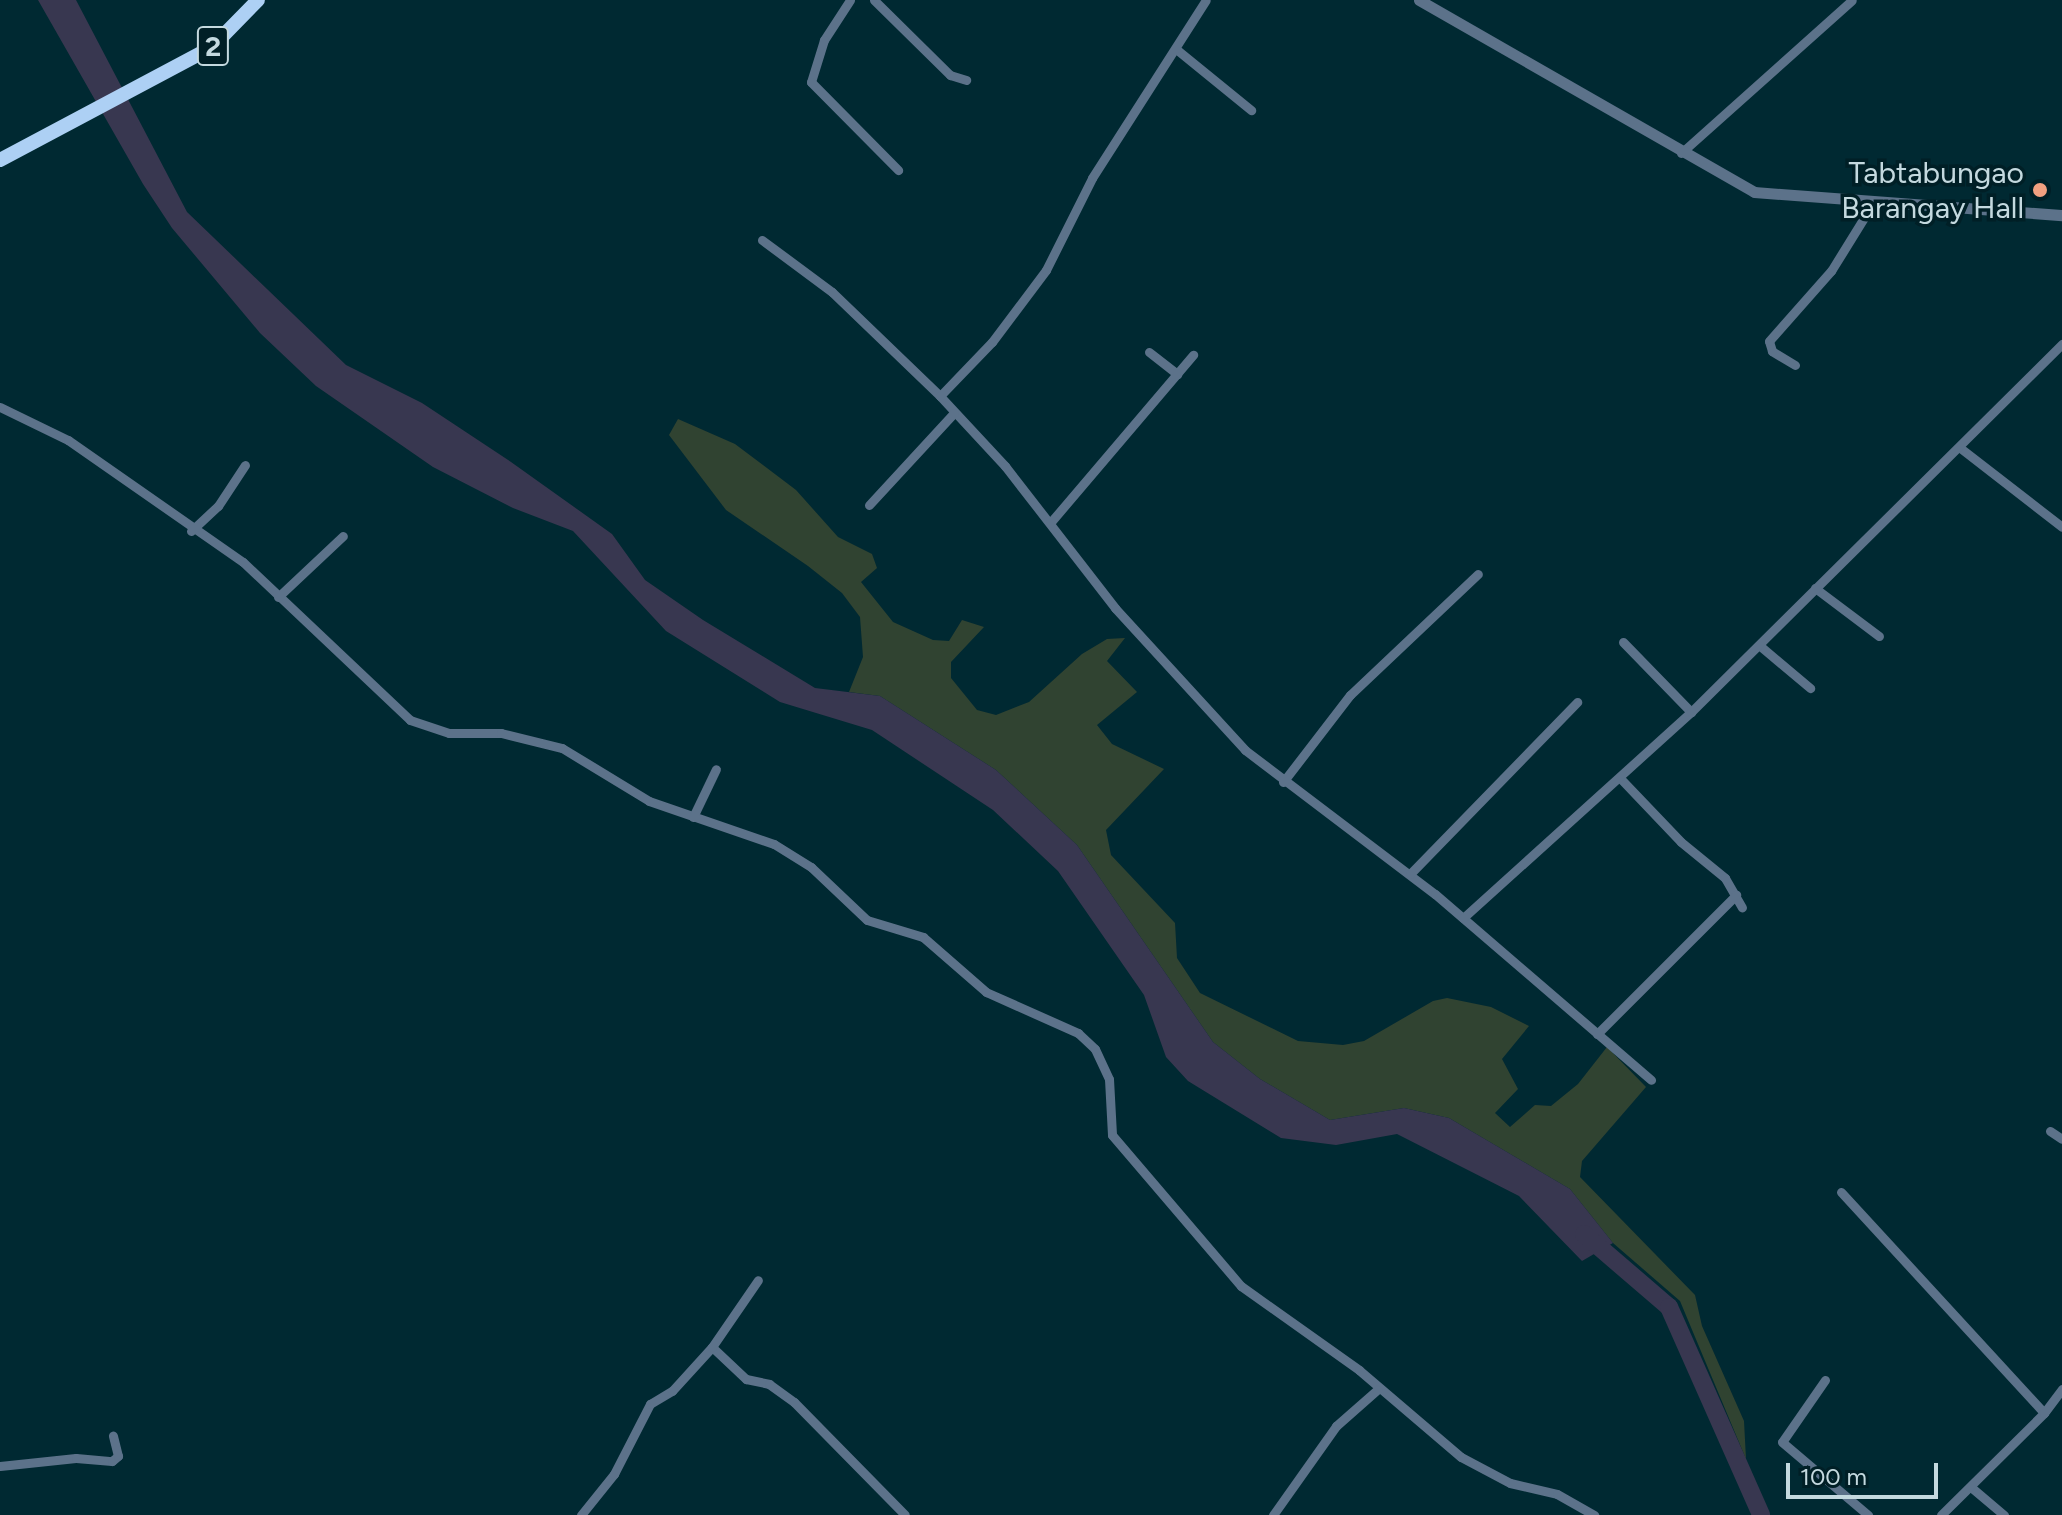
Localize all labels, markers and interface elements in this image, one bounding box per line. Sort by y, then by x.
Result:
road number: 2 [195,22,231,70]
place label: Tabtabungao Barangay Hall [1841,155,2024,226]
marker: Tabtabungao Barangay Hall [2031,181,2049,199]
scale bar [1790,1447,1942,1497]
text: 100 m [1800,1462,1867,1491]

